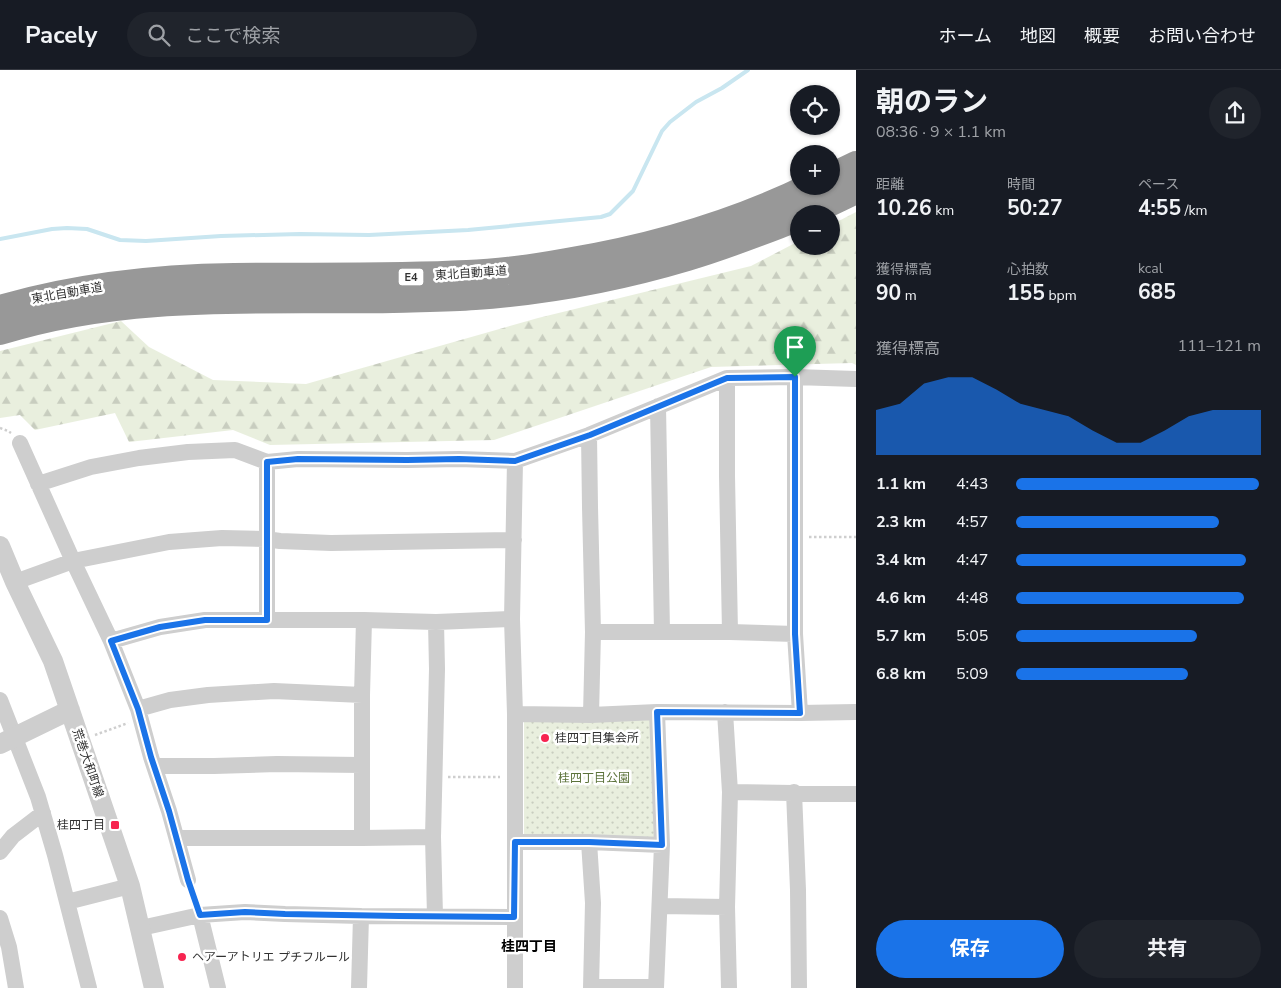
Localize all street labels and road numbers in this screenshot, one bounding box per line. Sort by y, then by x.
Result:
street label: 東北自動車道 [435,263,507,283]
road number: E4 [398,268,424,286]
street label: 東北自動車道 [30,279,104,307]
street label: 荒巻大和町線 [69,726,107,800]

